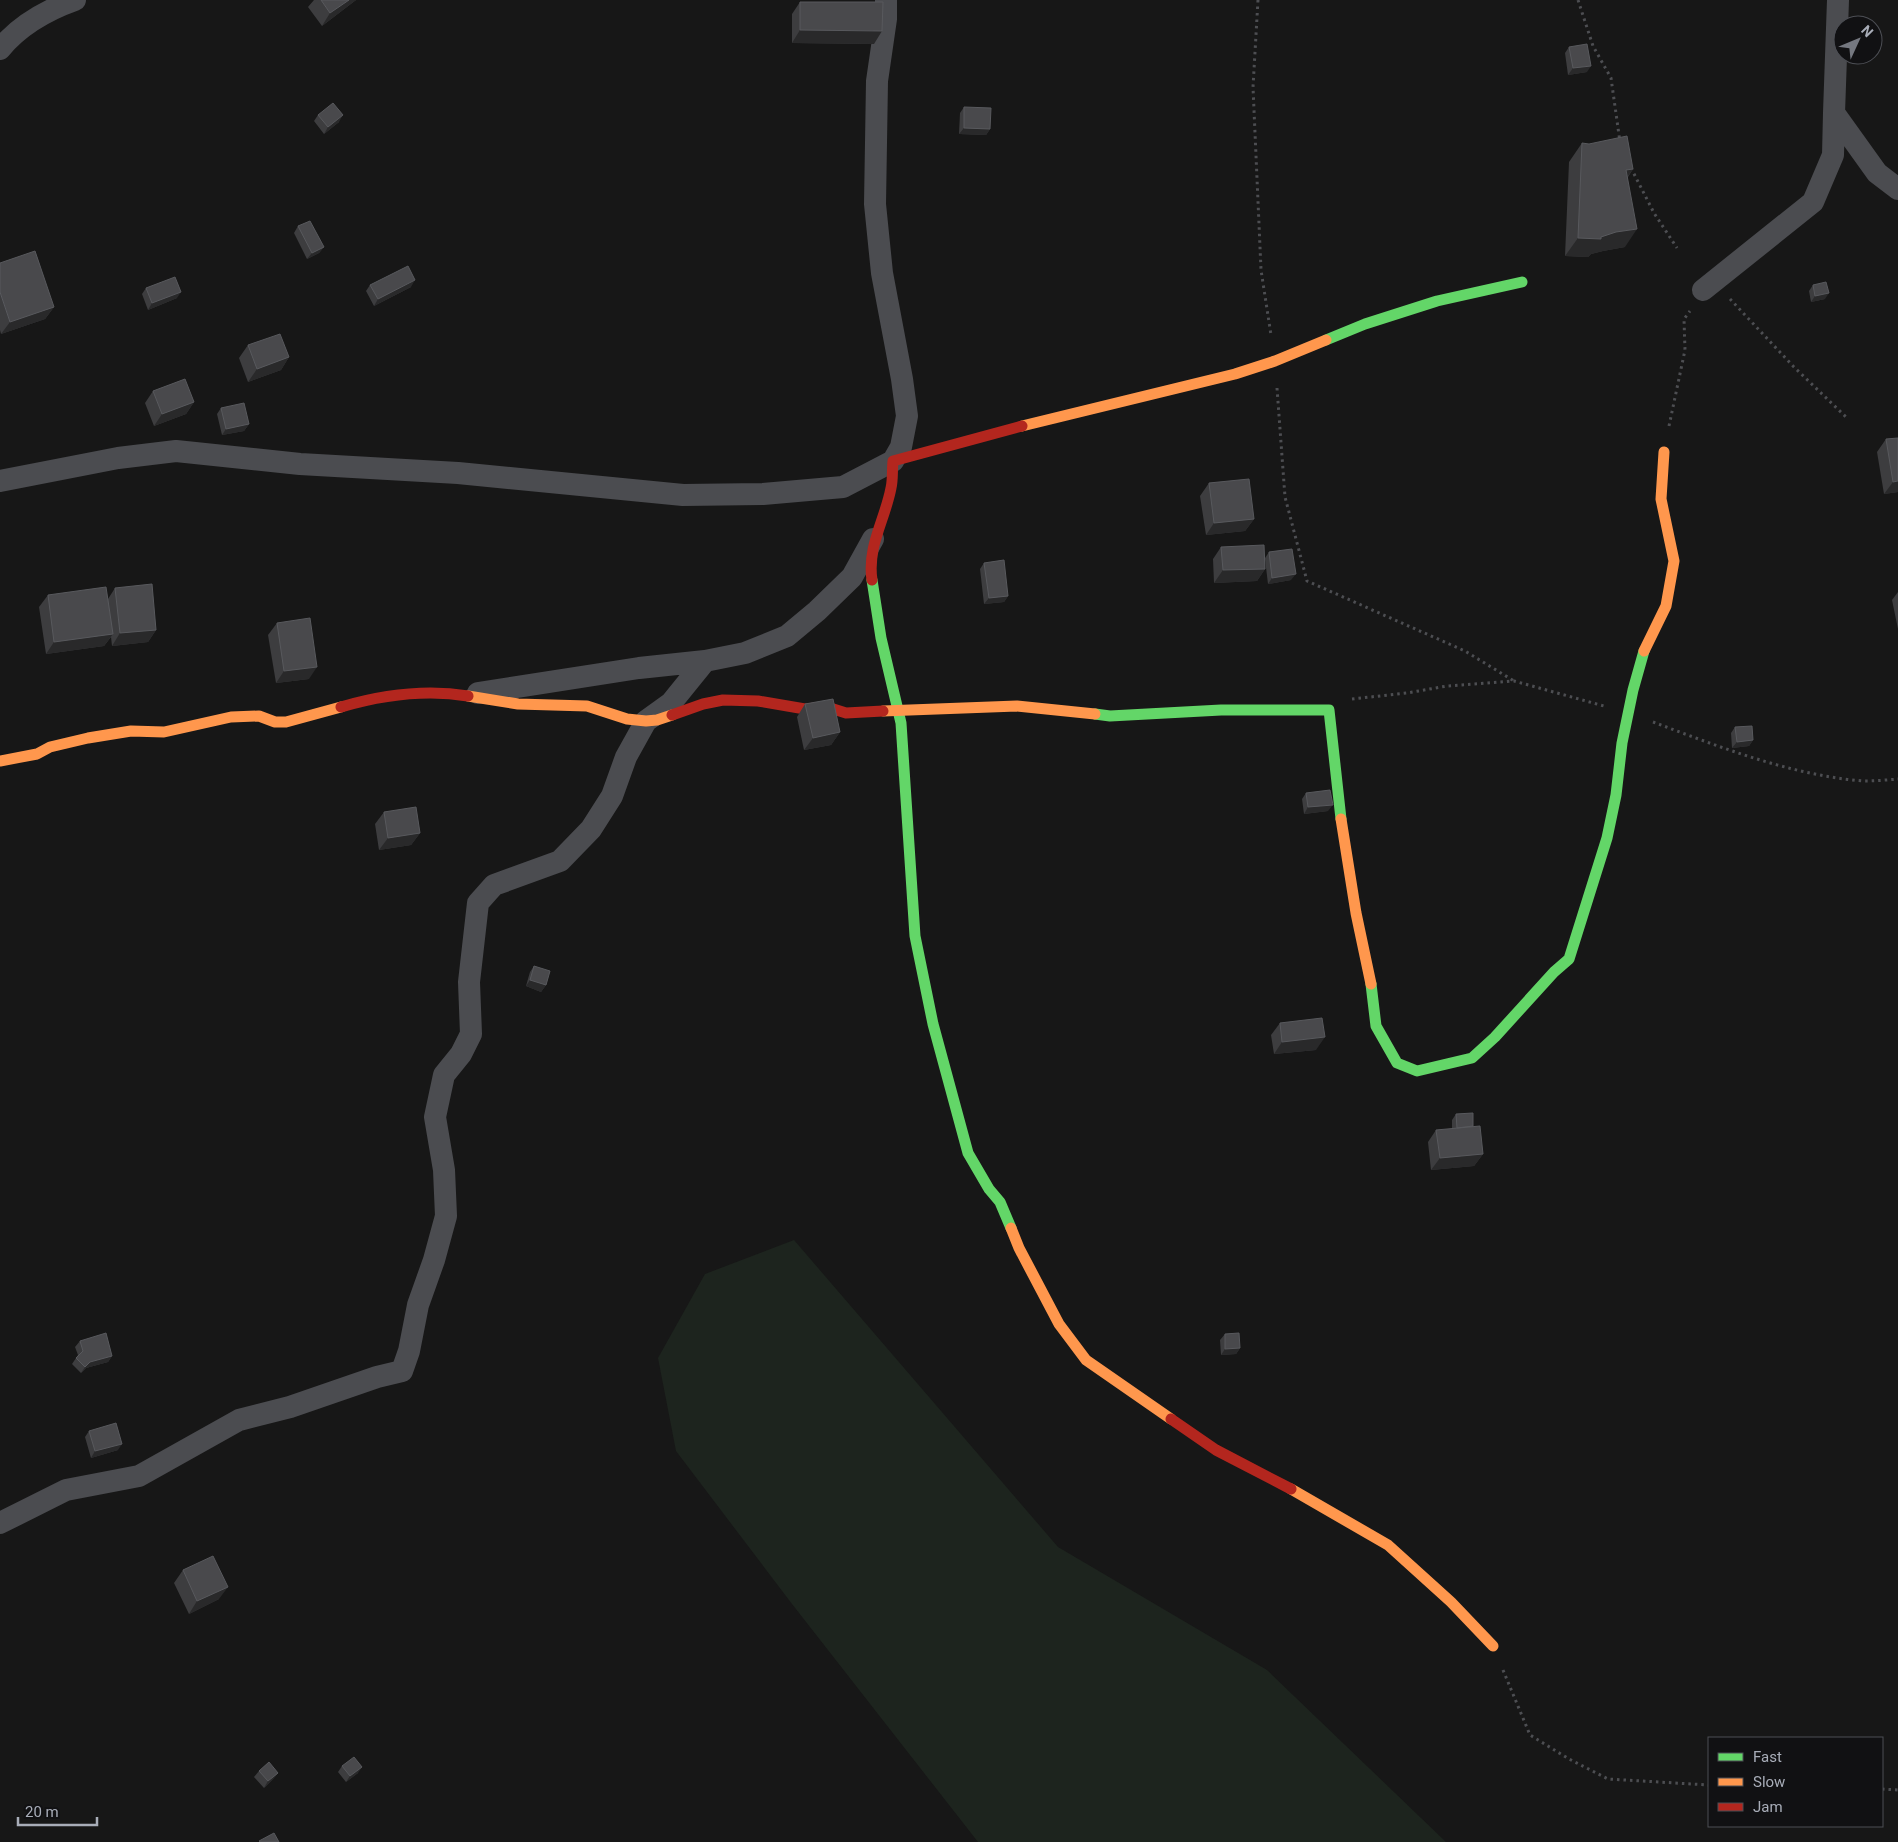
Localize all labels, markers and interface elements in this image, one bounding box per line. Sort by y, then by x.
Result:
north arrow [1833,15,1883,65]
text: N [1858,22,1877,40]
legend [1708,1737,1883,1827]
text: Fast [1753,1748,1782,1766]
text: Slow [1753,1773,1785,1791]
scale bar [18,1794,96,1826]
text: Jam [1753,1798,1783,1816]
text: 20 m [25,1803,59,1821]

